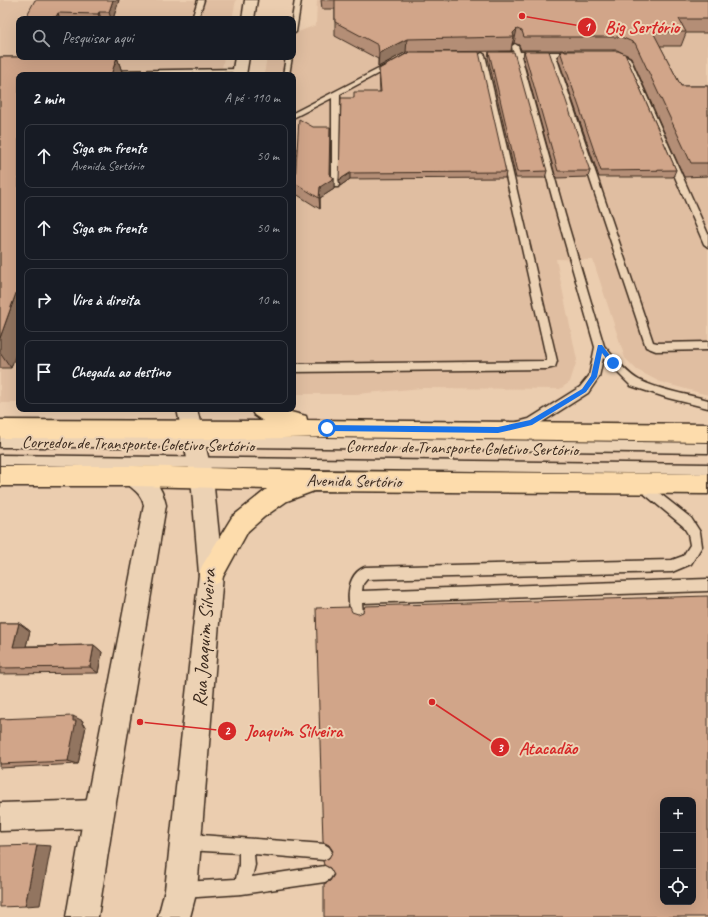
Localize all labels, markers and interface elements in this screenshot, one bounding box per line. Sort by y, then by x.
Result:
callout: Big Sertório [577,12,687,42]
search box [16,16,296,60]
text: Big Sertório [605,16,681,38]
text: 1 [584,19,591,35]
icon: search [30,27,52,49]
text: Pesquisar aqui [62,29,133,48]
text: 2 min [32,88,65,109]
text: A pé · 110 m [224,90,280,106]
text: Siga em frente [71,139,147,158]
icon: ahead [33,145,55,167]
text: 50 m [257,148,279,164]
text: Avenida Sertório [71,158,143,174]
icon: ahead [33,217,55,239]
text: Siga em frente [71,219,147,238]
text: 50 m [257,220,279,236]
icon: right [33,289,55,311]
text: Vire à direita [71,291,140,310]
text: 10 m [257,292,279,308]
route end [604,354,622,372]
icon: arrive [33,361,55,383]
text: Chegada ao destino [71,363,170,382]
route start [318,419,336,437]
street label: Corredor de Transporte Coletivo Sertório [22,431,256,457]
street label: Corredor de Transporte Coletivo Sertório [346,435,580,461]
street label: Avenida Sertório [306,470,404,492]
street label: Rua Joaquim Silveira [187,567,221,708]
callout: Joaquim Silveira [217,716,351,746]
text: Joaquim Silveira [244,720,344,742]
text: 2 [224,723,231,739]
callout: Atacadão [490,732,585,762]
text: Atacadão [519,737,579,759]
text: 3 [497,740,504,756]
map controls [660,797,696,905]
button: + [660,797,696,833]
button: − [660,833,696,869]
button: locate [660,869,696,905]

